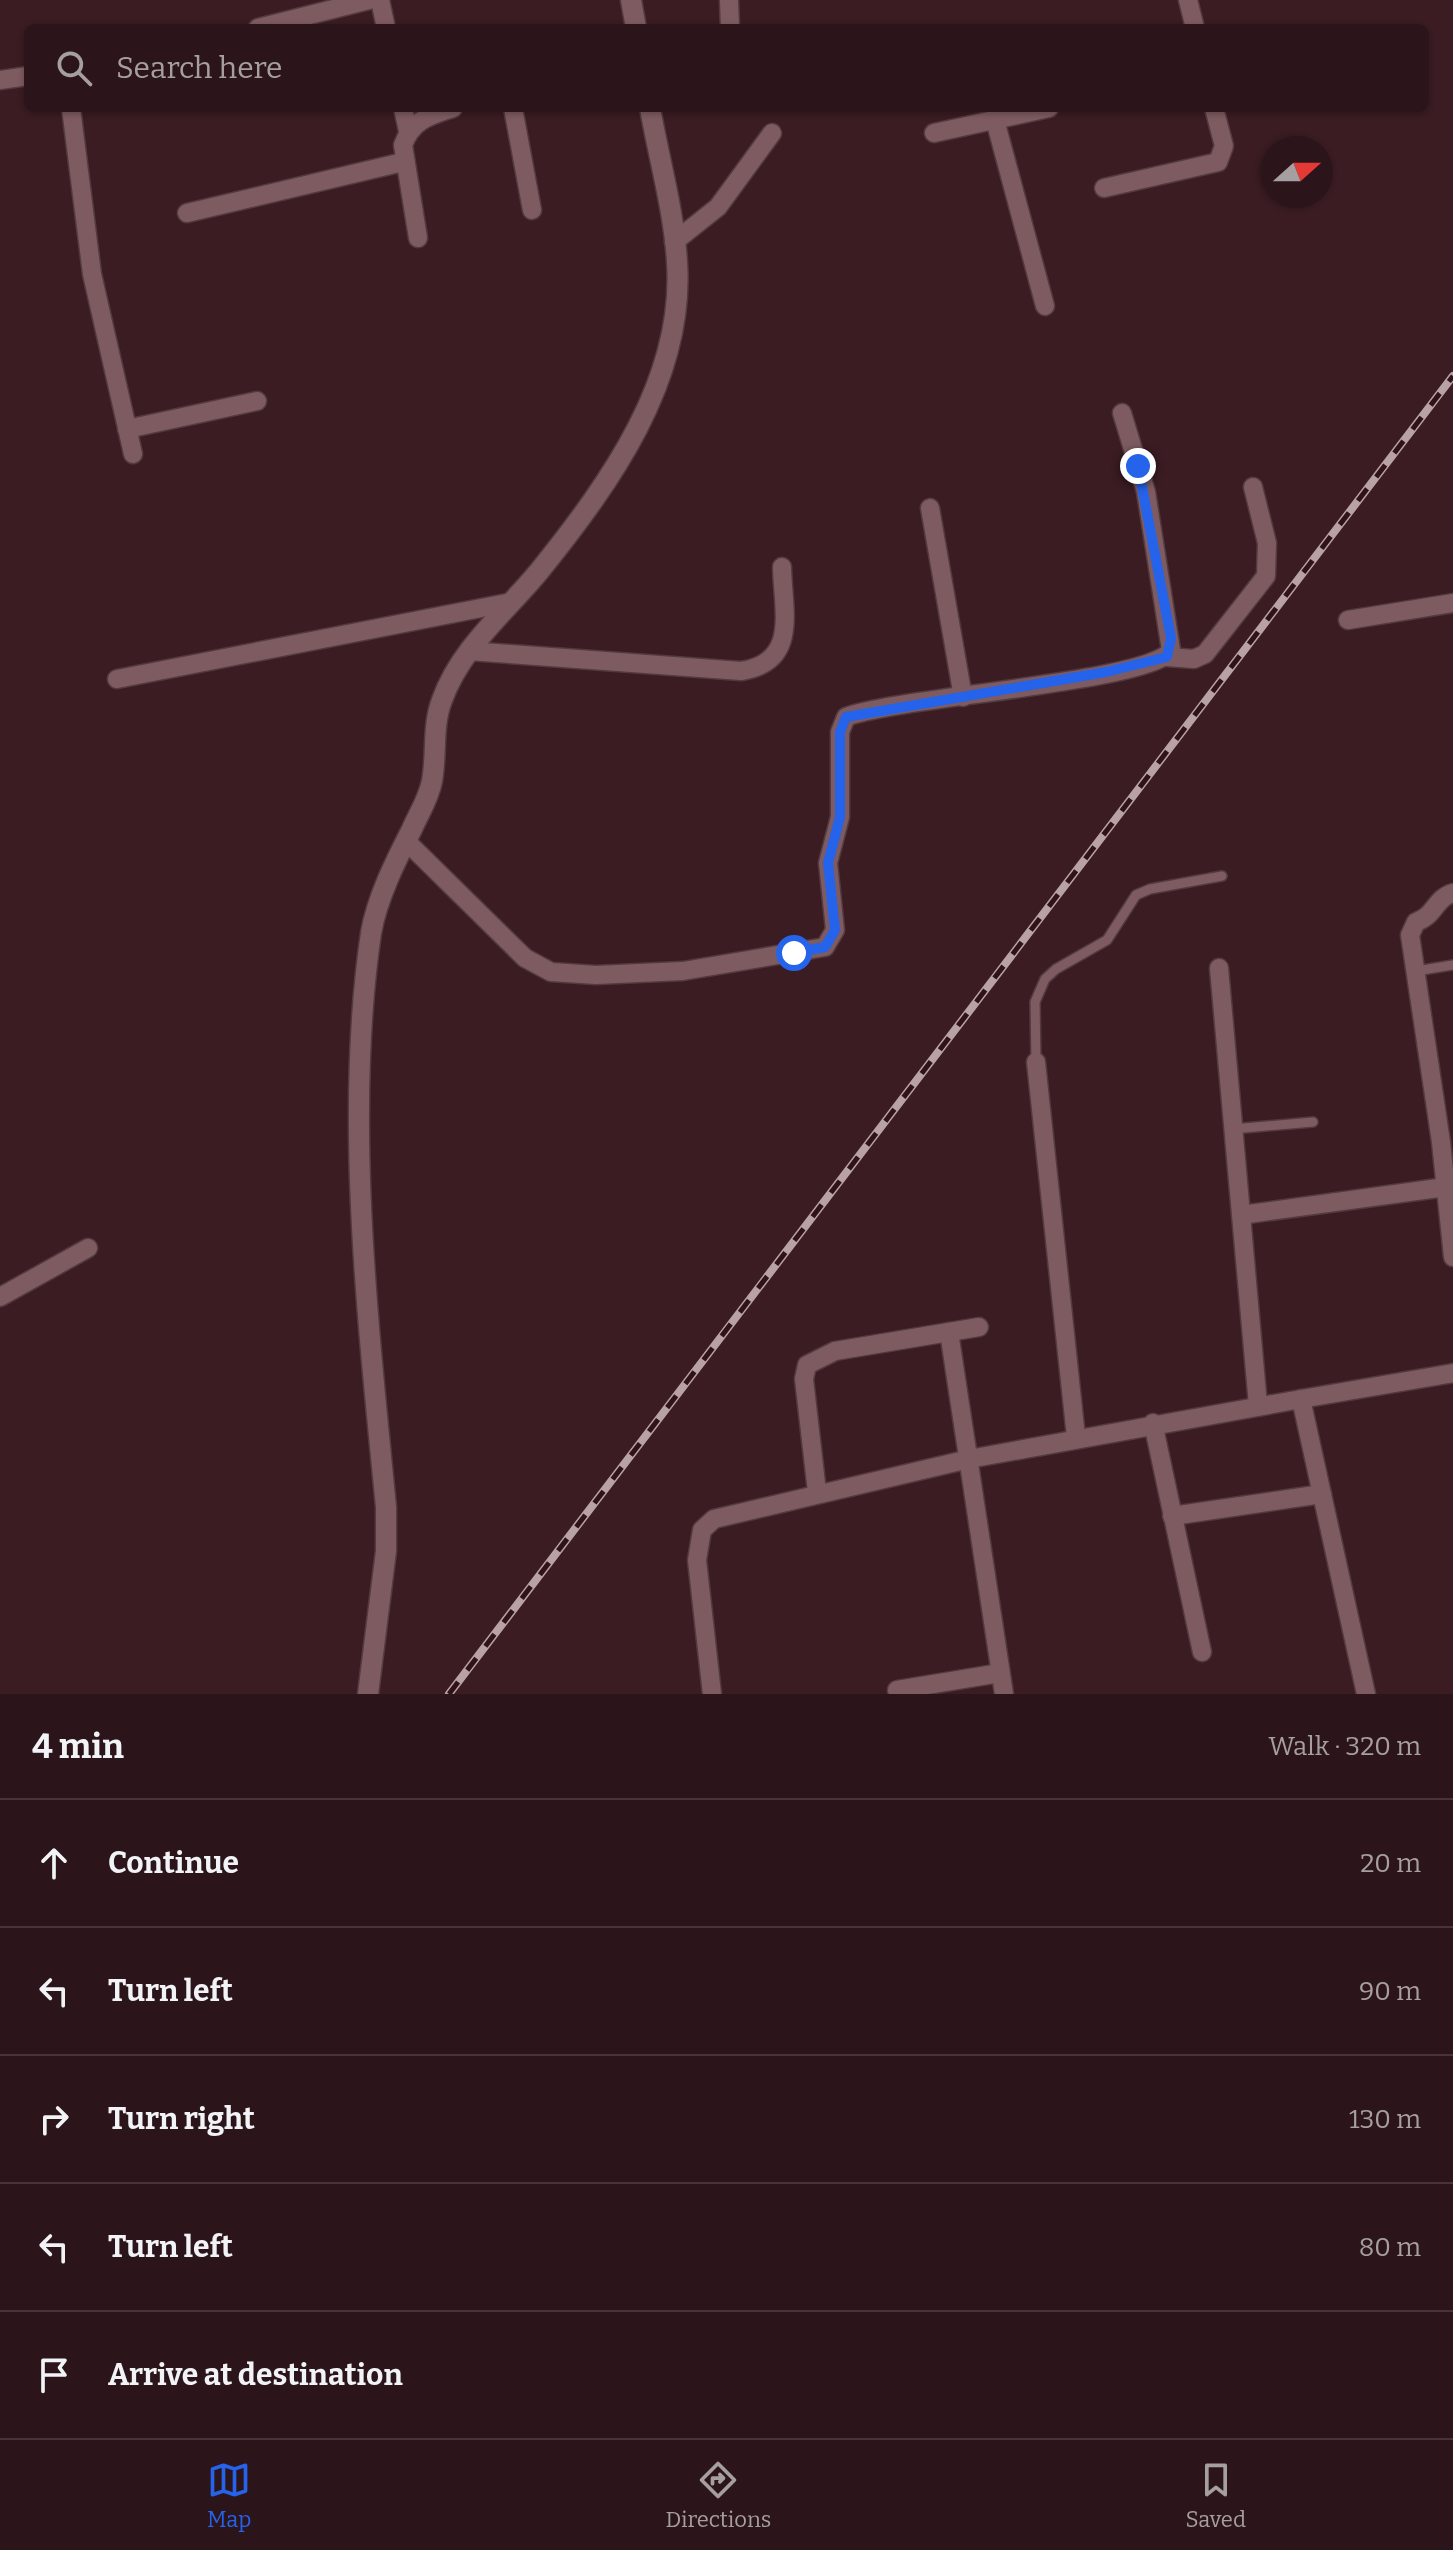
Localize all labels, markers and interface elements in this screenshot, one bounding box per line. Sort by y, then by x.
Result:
search box [24,24,1429,112]
icon: search [52,46,96,90]
text: Search here [116,50,283,86]
north arrow [1261,136,1333,208]
route end [1120,448,1156,484]
route start [776,935,812,971]
text: 4 min [32,1726,124,1767]
text: Walk · 320 m [1269,1731,1421,1762]
icon: ahead [32,1841,76,1885]
text: Continue [108,1845,239,1881]
text: 20 m [1360,1848,1421,1879]
icon: left [32,1969,76,2013]
text: Turn left [108,1973,233,2009]
text: 90 m [1359,1976,1421,2007]
icon: right [32,2097,76,2141]
text: Turn right [108,2101,255,2137]
text: 130 m [1349,2104,1421,2135]
icon: left [32,2225,76,2269]
text: Turn left [108,2229,233,2265]
text: 80 m [1359,2232,1421,2263]
icon: arrive [32,2353,76,2397]
text: Arrive at destination [108,2357,403,2393]
tab: Map [207,2458,251,2533]
tab: Directions [666,2458,771,2533]
tab: Saved [1186,2458,1246,2533]

